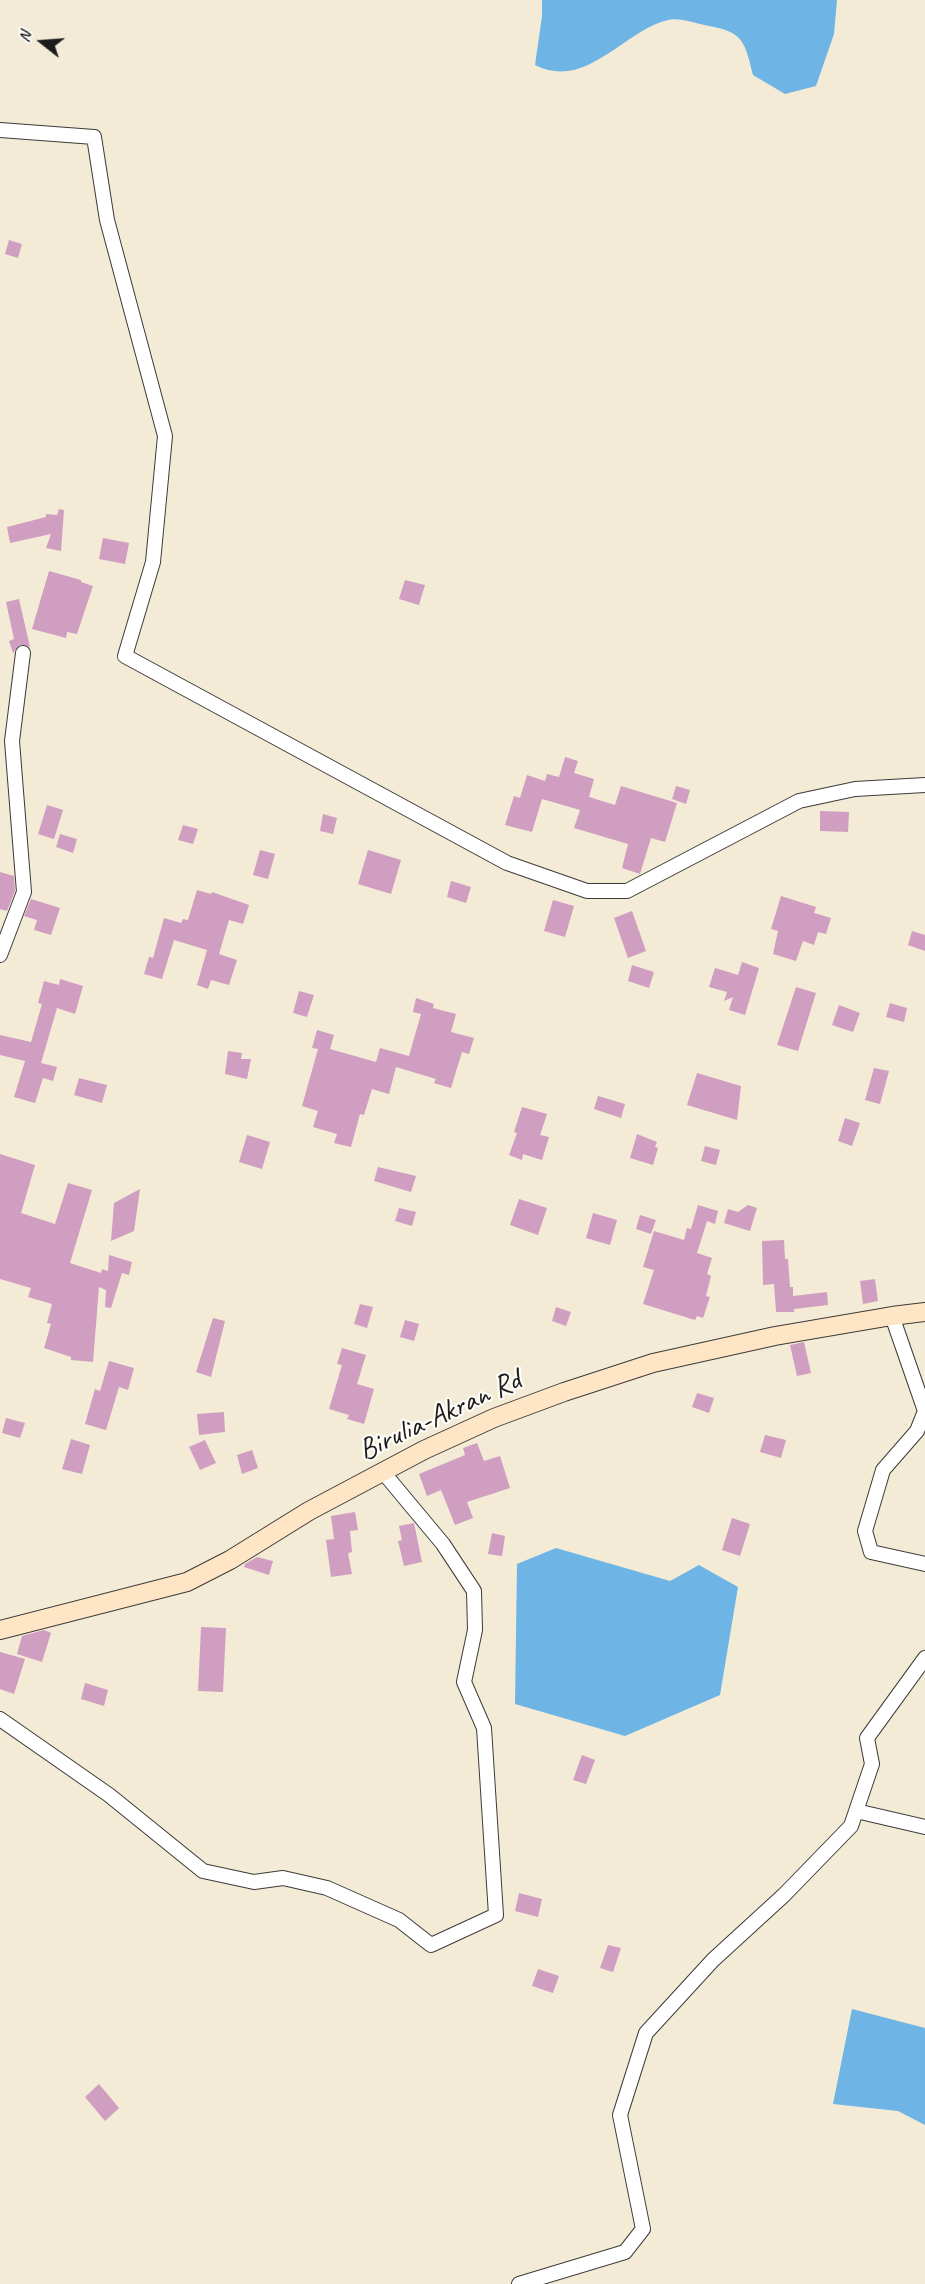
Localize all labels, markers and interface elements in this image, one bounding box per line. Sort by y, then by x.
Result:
north arrow [12,12,72,72]
text: N [14,29,36,44]
street label: Birulia-Akran Rd [353,1363,527,1469]

